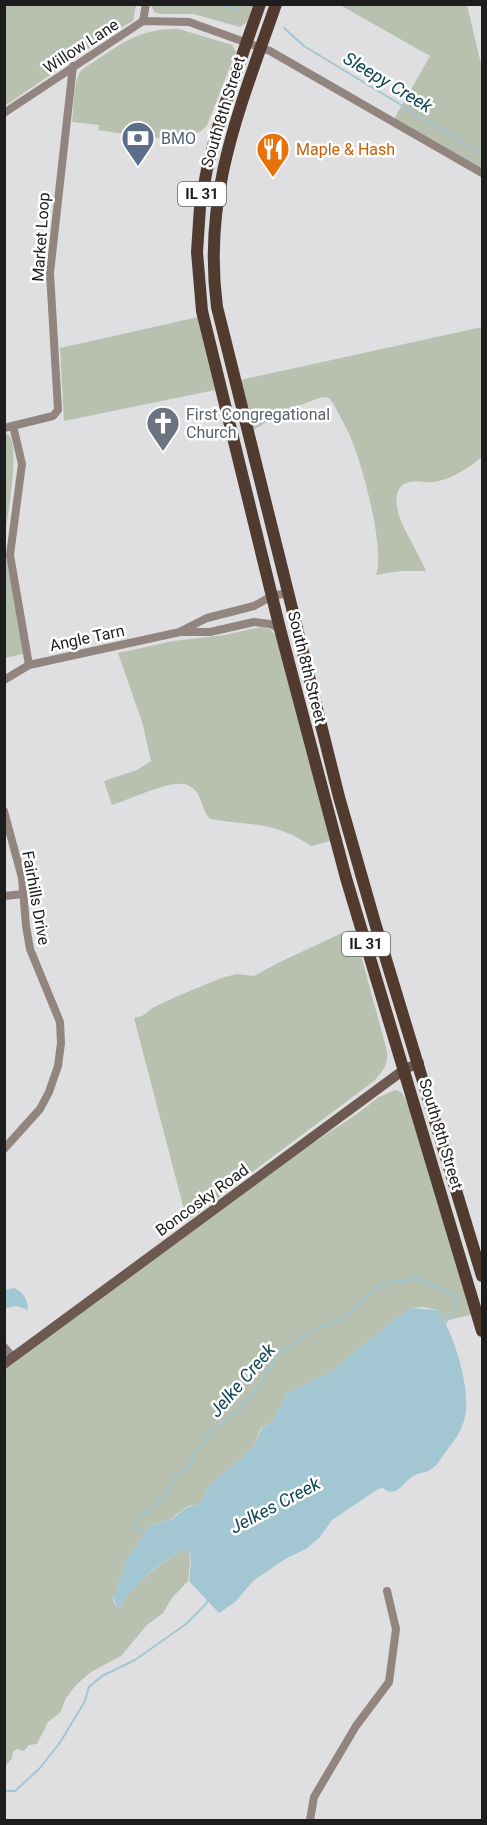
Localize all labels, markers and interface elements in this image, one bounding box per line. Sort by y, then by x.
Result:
street label: Willow Lane [40,15,122,77]
water label: Sleepy Creek [340,47,437,117]
street label: South 8th Street [197,54,249,170]
bank icon: BMO [120,120,156,167]
place label: BMO [161,129,196,148]
restaurant icon: Maple & Hash [255,131,291,178]
place label: Maple & Hash [296,140,395,159]
road number: IL 31 [178,182,226,206]
street label: Market Loop [28,192,54,282]
church icon: First Congregational Church [145,405,181,452]
place label: First Congregational Church [186,405,330,442]
street label: South 8th Street [284,609,330,725]
street label: Angle Tarn [48,621,126,655]
street label: Fairhills Drive [18,849,54,947]
road number: IL 31 [342,932,390,956]
street label: South 8th Street [415,1076,467,1192]
street label: Boncosky Road [152,1160,252,1240]
water label: Jelke Creek [205,1338,280,1421]
water label: Jelkes Creek [226,1472,325,1538]

